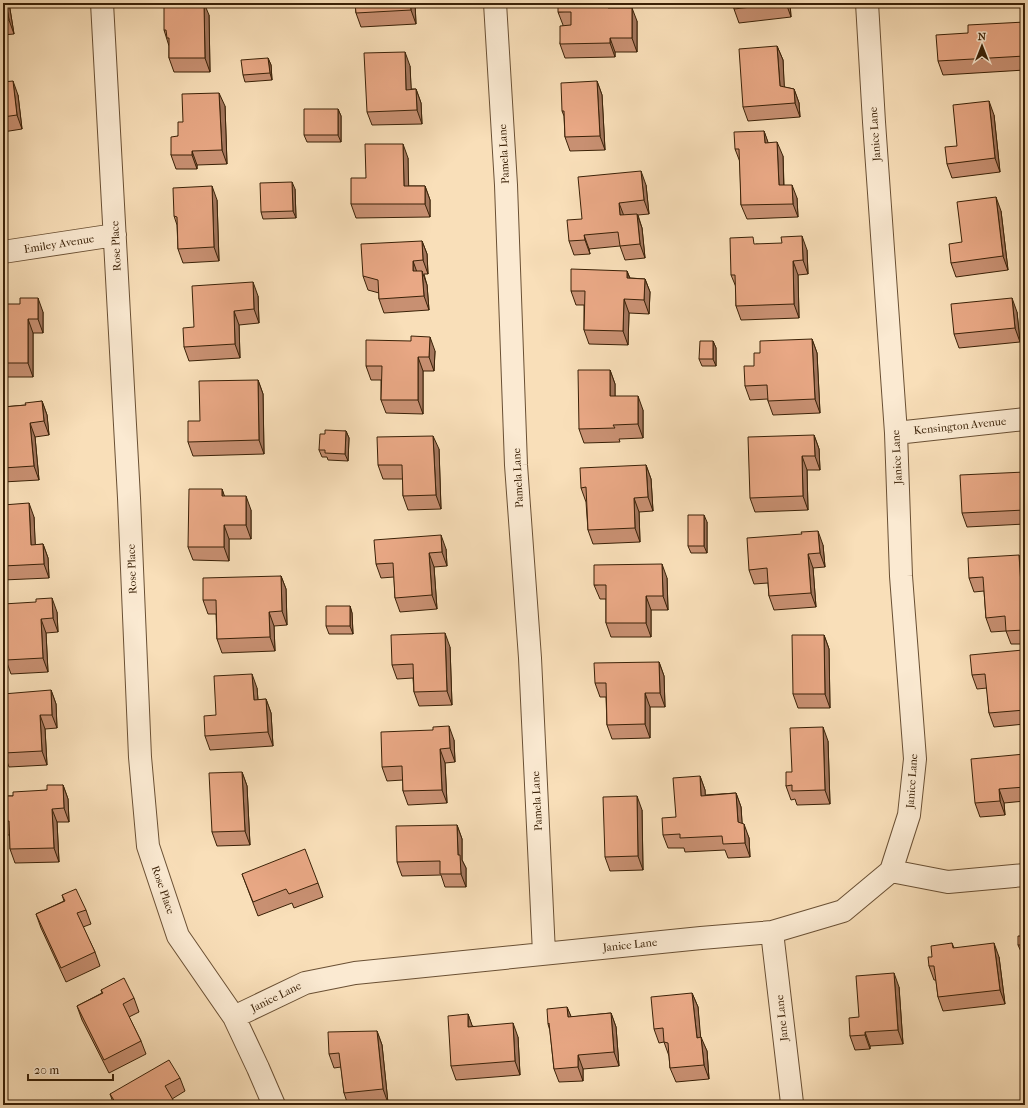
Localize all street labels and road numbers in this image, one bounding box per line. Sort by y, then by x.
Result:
street label: Janice Lane [867,106,883,163]
street label: Pamela Lane [496,123,512,184]
street label: Rose Place [108,220,124,271]
street label: Emiley Avenue [23,232,96,256]
street label: Kensington Avenue [913,415,1008,437]
street label: Janice Lane [889,429,905,486]
street label: Pamela Lane [510,447,526,508]
street label: Rose Place [125,543,139,594]
street label: Janice Lane [904,753,920,810]
street label: Pamela Lane [529,770,545,831]
street label: Rose Place [149,864,178,916]
street label: Janice Lane [601,936,658,954]
street label: Janice Lane [248,979,304,1015]
street label: Jane Lane [773,994,791,1043]

